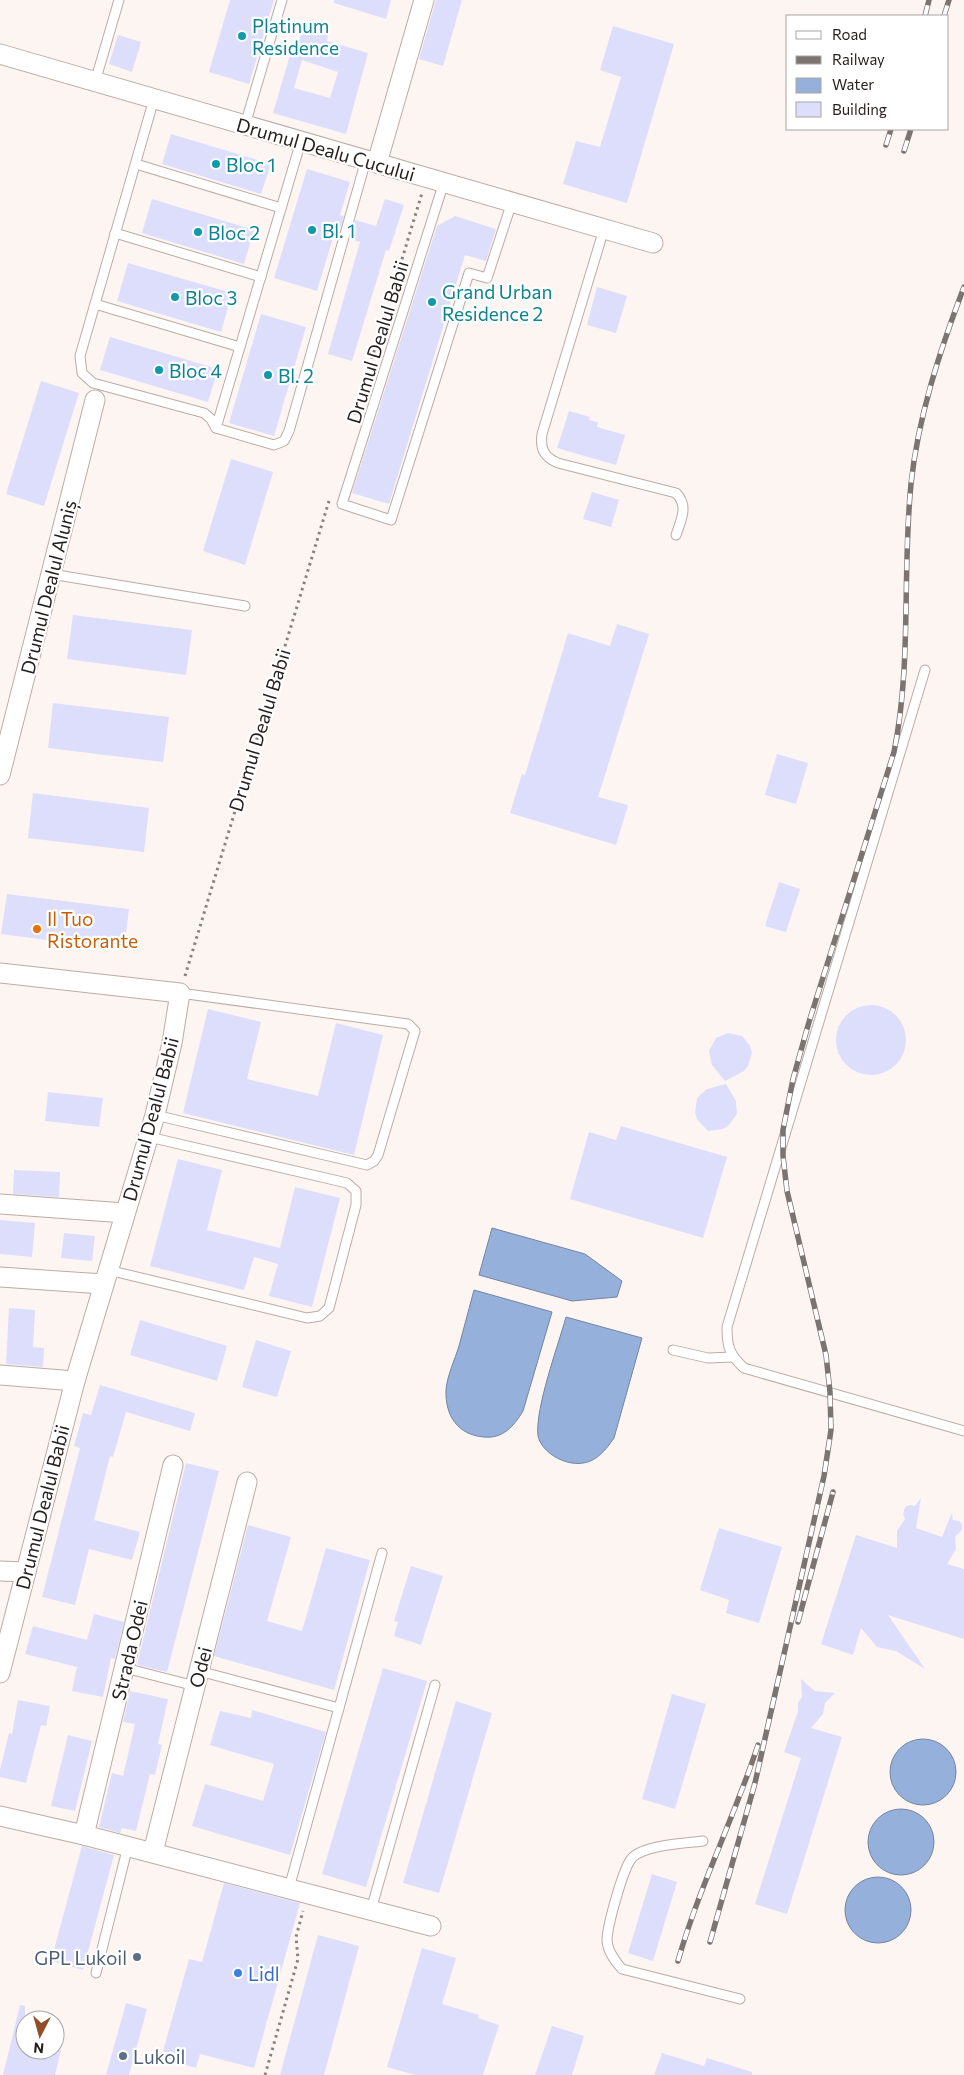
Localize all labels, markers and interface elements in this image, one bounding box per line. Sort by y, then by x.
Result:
place label: Platinum Residence [252,14,339,59]
legend [786,15,949,130]
text: Road [832,25,867,43]
marker: Platinum Residence [236,30,248,42]
text: Railway [832,50,885,68]
text: Water [832,75,874,93]
text: Building [832,100,887,118]
street label: Drumul Dealu Cucului [234,112,418,186]
place label: Bloc 1 [226,153,276,176]
marker: Bloc 1 [210,158,222,170]
place label: Bl. 1 [322,219,355,242]
place label: Bloc 2 [208,221,260,244]
marker: Bl. 1 [306,224,318,236]
marker: Bloc 2 [192,226,204,238]
street label: Drumul Dealul Babii [341,258,413,426]
place label: Grand Urban Residence 2 [442,280,552,325]
place label: Bloc 3 [185,286,237,309]
marker: Bloc 3 [169,291,181,303]
marker: Grand Urban Residence 2 [426,296,438,308]
place label: Bloc 4 [169,359,222,382]
marker: Bloc 4 [153,364,165,376]
place label: Bl. 2 [278,364,314,387]
marker: Bl. 2 [262,369,274,381]
street label: Drumul Dealul Aluniș [15,498,83,677]
street label: Drumul Dealul Babii [223,646,295,814]
place label: Il Tuo Ristorante [47,907,138,952]
marker: Il Tuo Ristorante [31,923,43,935]
street label: Drumul Dealul Babii [117,1034,183,1204]
street label: Drumul Dealul Babii [10,1422,74,1592]
street label: Strada Odei [106,1598,152,1702]
street label: Odei [184,1644,216,1690]
place label: GPL Lukoil [34,1946,127,1969]
marker: GPL Lukoil [131,1951,143,1963]
place label: Lidl [248,1962,280,1985]
marker: Lidl [232,1967,244,1979]
north arrow [15,2010,65,2060]
text: N [32,2039,45,2057]
place label: Lukoil [133,2045,185,2068]
marker: Lukoil [117,2050,129,2062]

